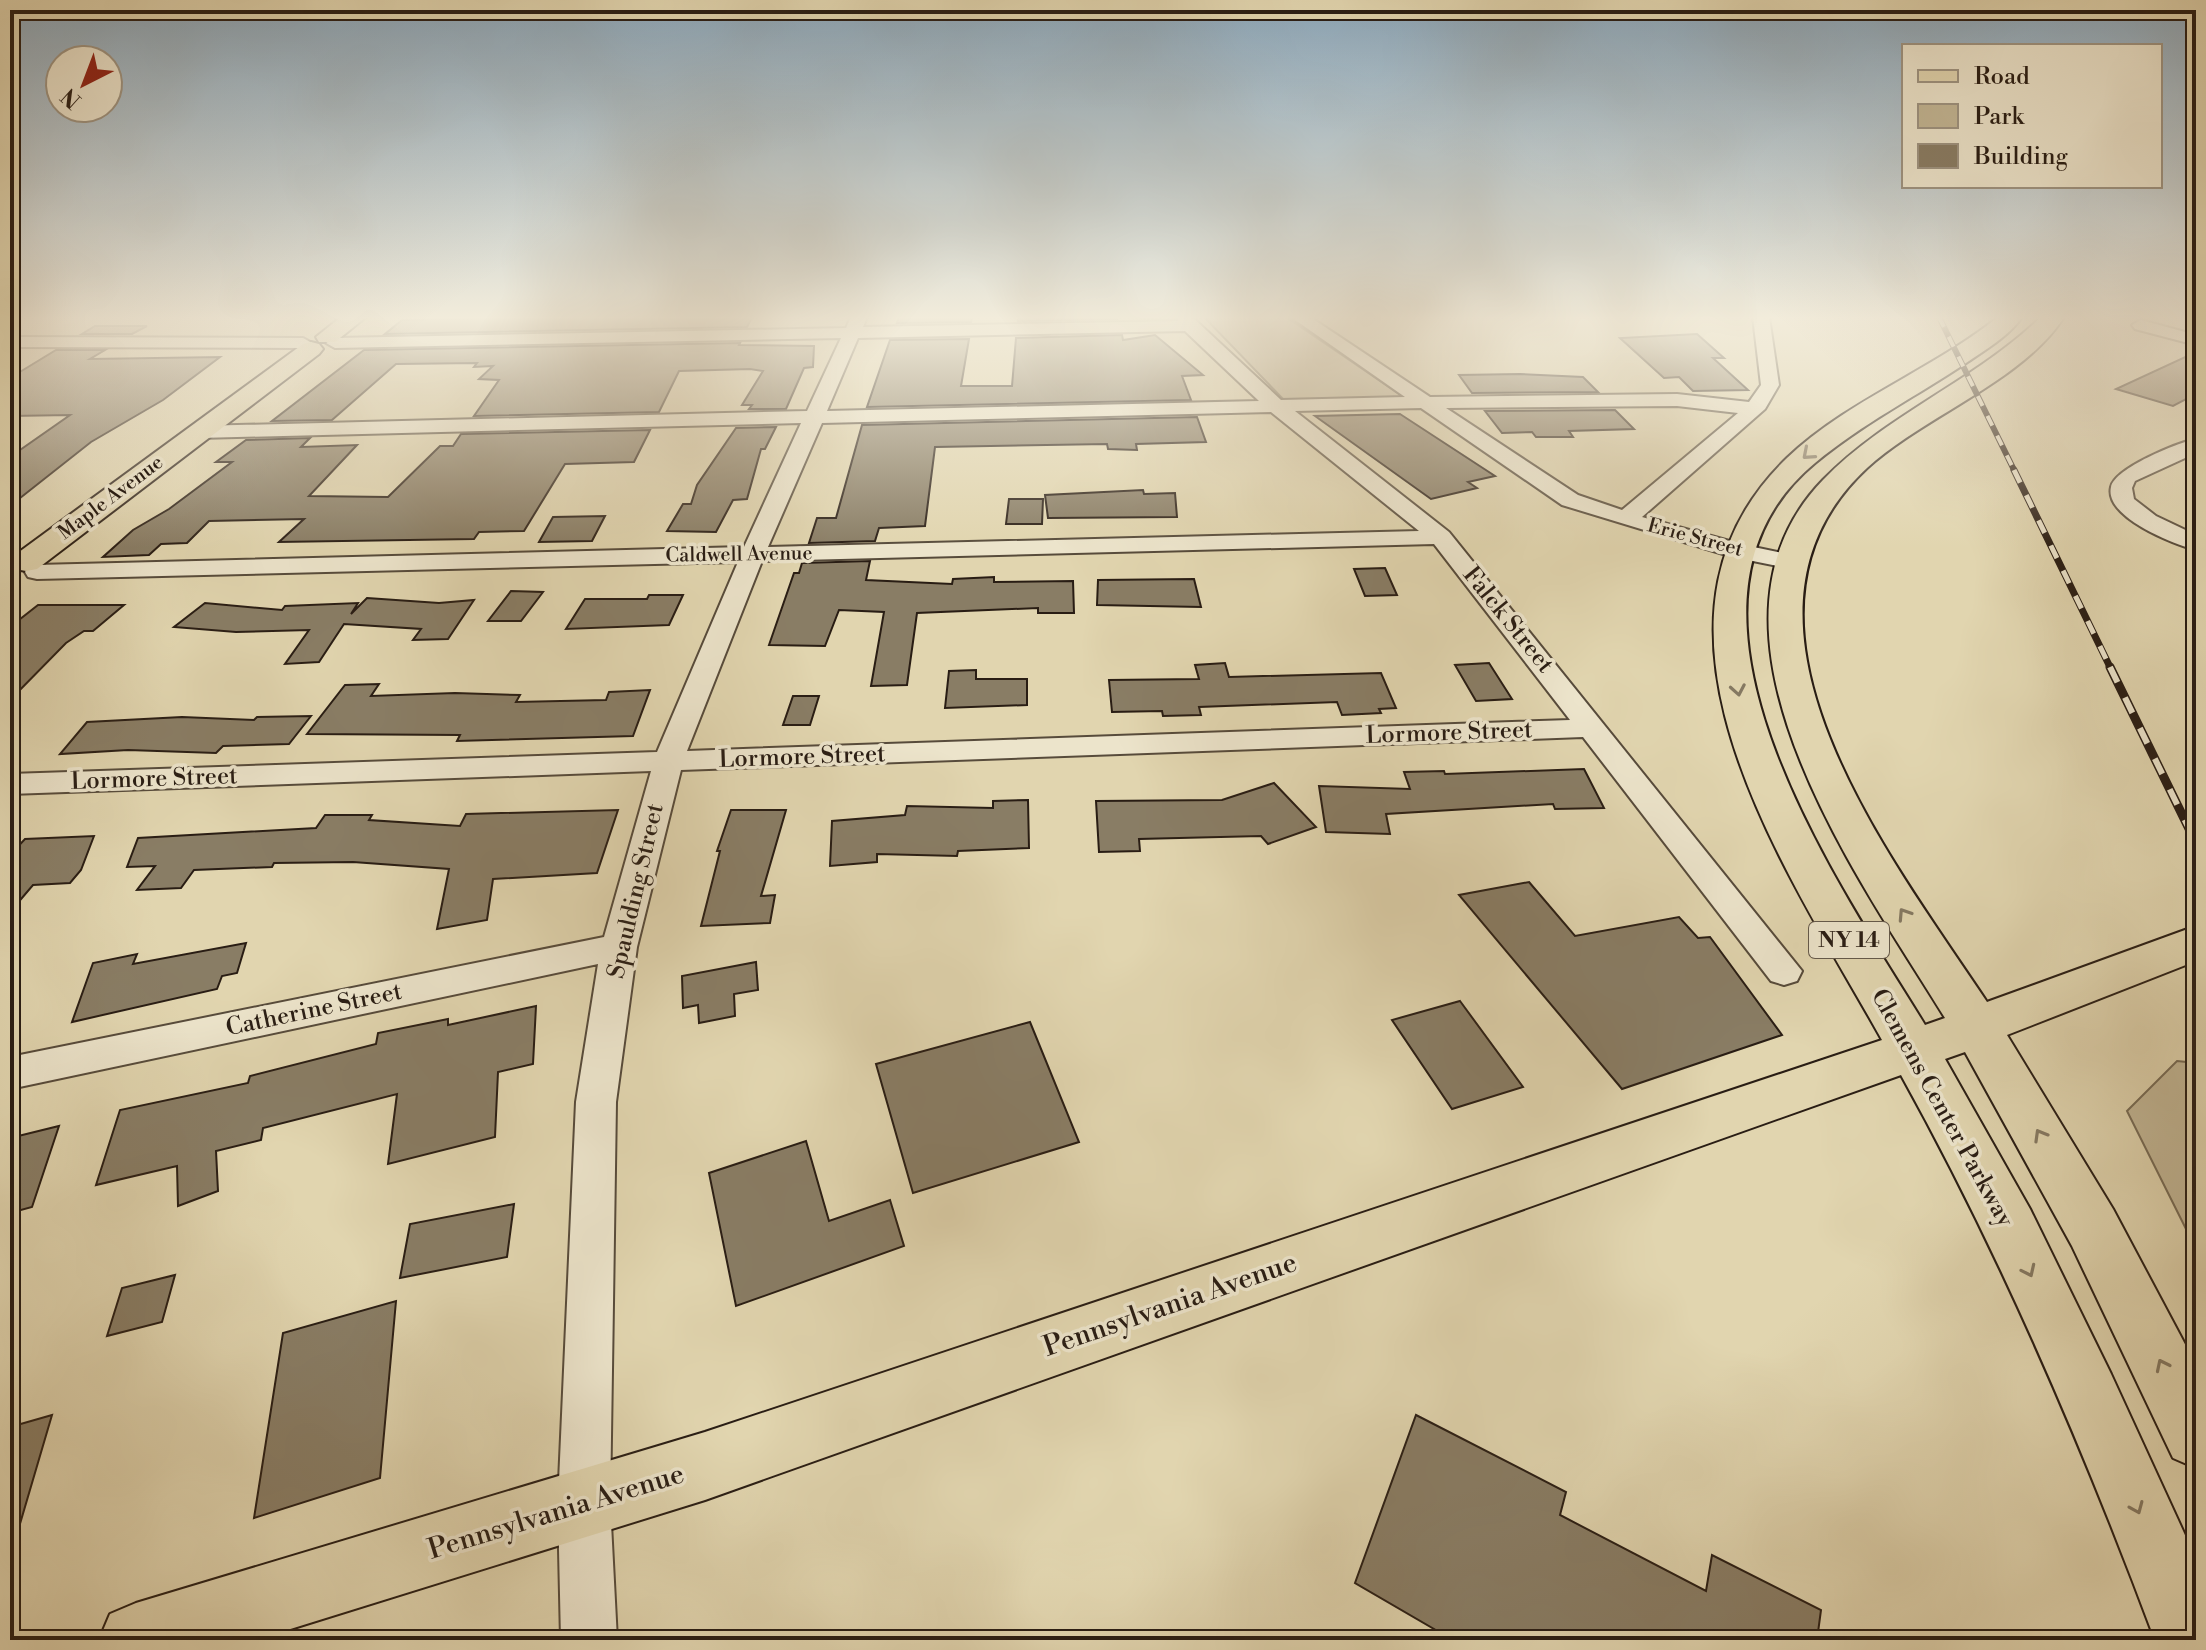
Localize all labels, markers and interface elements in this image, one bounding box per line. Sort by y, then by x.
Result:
north arrow [44,44,124,124]
legend [1902,44,2162,188]
text: Road [1974,62,2030,92]
text: N [56,81,87,114]
text: Park [1974,102,2025,132]
text: Building [1973,142,2068,172]
one-way arrow [1802,444,1817,459]
street label: Maple Avenue [53,450,169,546]
street label: Erie Street [1644,513,1746,563]
street label: Caldwell Avenue [665,541,813,569]
street label: Falck Street [1456,561,1560,680]
one-way arrow [1729,683,1746,697]
street label: Lormore Street [1365,715,1534,751]
street label: Lormore Street [718,739,887,775]
street label: Lormore Street [70,761,239,797]
street label: Spaulding Street [601,800,671,982]
one-way arrow [1899,908,1914,923]
road number: NY 14 [1809,922,1889,958]
street label: Catherine Street [223,977,405,1043]
street label: Clemens Center Parkway [1864,984,2020,1233]
one-way arrow [2034,1129,2050,1144]
street label: Pennsylvania Avenue [1039,1245,1301,1365]
one-way arrow [2019,1263,2035,1277]
one-way arrow [2156,1358,2172,1373]
street label: Pennsylvania Avenue [424,1456,688,1568]
one-way arrow [2127,1500,2143,1514]

